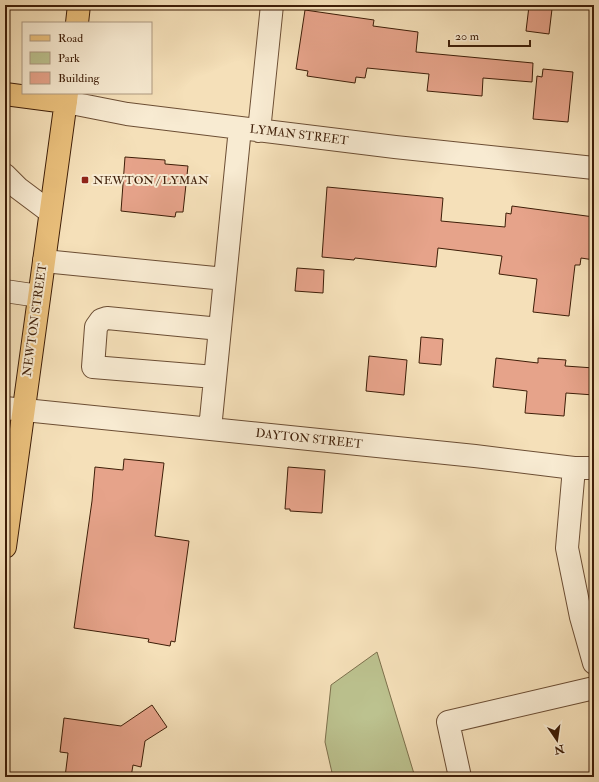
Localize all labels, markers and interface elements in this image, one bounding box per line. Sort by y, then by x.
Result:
legend [22,22,152,94]
scale bar [449,22,530,48]
text: 20 m [455,29,480,44]
text: Road [58,31,83,46]
text: Park [58,51,80,66]
text: Building [58,71,101,86]
street label: LYMAN STREET [249,121,349,149]
place label: NEWTON / LYMAN [93,173,209,188]
marker: NEWTON / LYMAN [80,175,90,185]
street label: NEWTON STREET [20,262,50,377]
street label: DAYTON STREET [255,426,363,452]
north arrow [537,720,577,760]
text: N [552,742,566,757]

